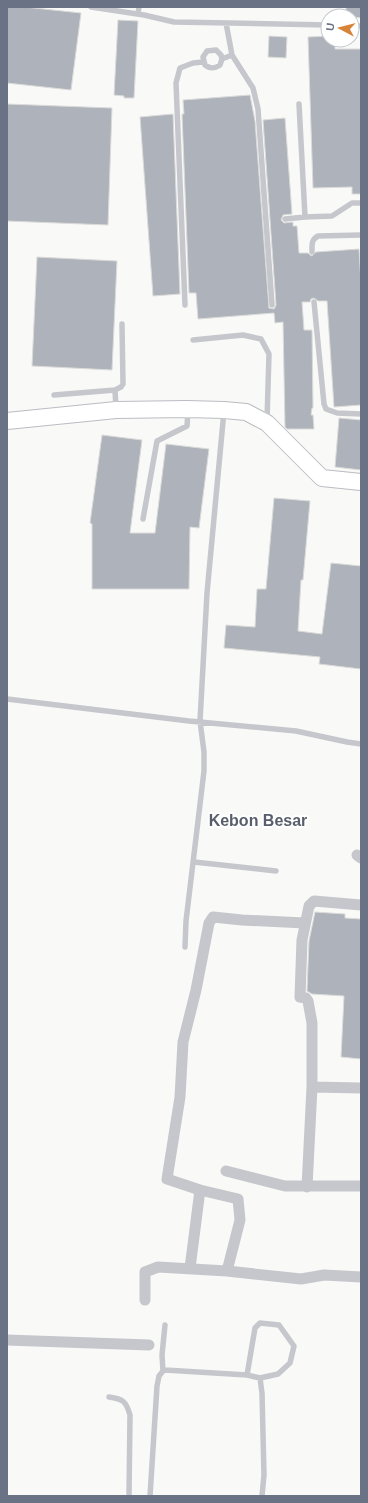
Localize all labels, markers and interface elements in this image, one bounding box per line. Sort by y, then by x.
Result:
north arrow [320,8,360,48]
text: U [324,22,337,31]
district label: Kebon Besar [209,812,307,829]

